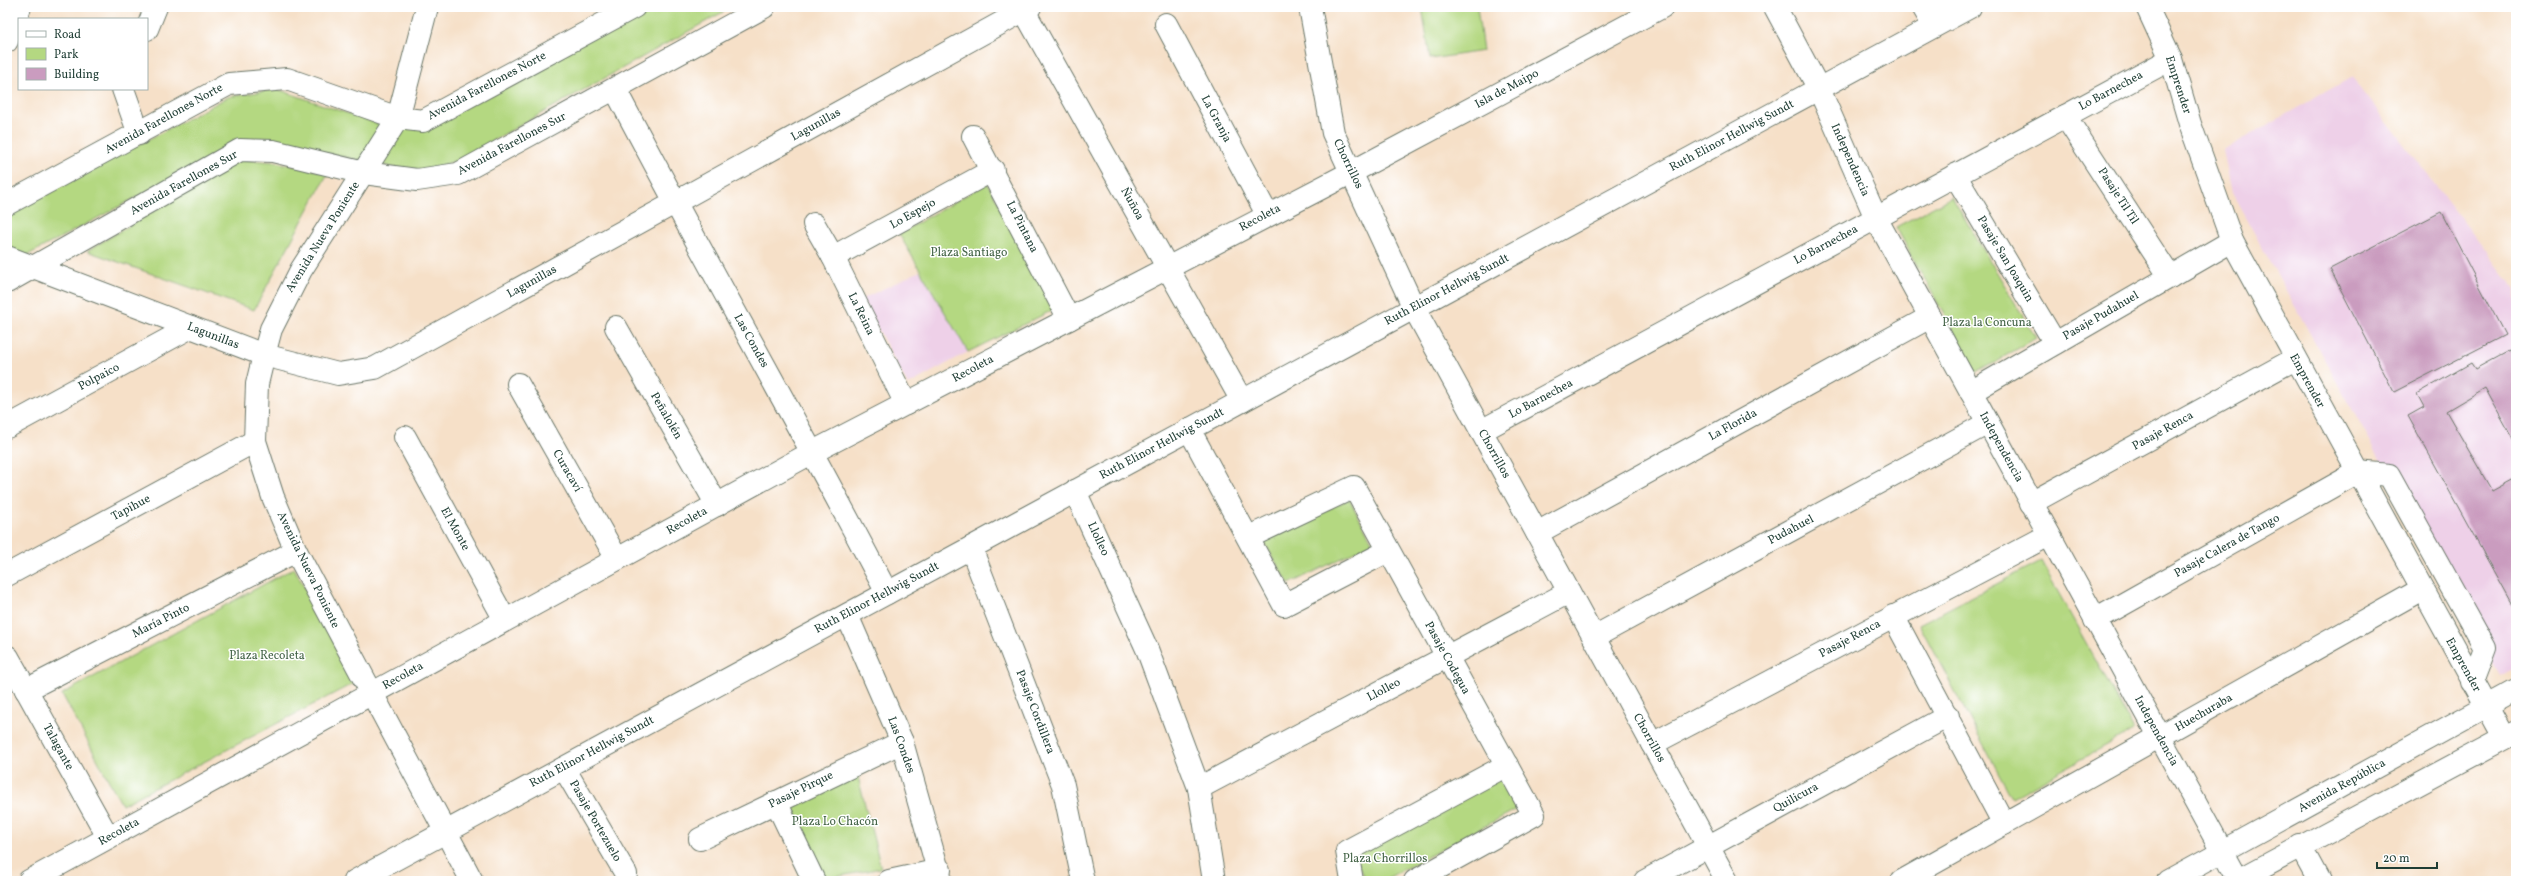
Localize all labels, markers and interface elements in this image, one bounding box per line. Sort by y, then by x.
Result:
legend [18,18,148,90]
text: Road [54,27,81,43]
text: Park [54,47,79,63]
street label: Avenida Farellones Norte [425,48,549,124]
street label: Emprender [2161,54,2195,116]
street label: Isla de Maipo [1472,65,1542,113]
text: Building [54,67,99,83]
street label: Lo Barnechea [2076,67,2146,115]
street label: Avenida Farellones Norte [102,80,226,158]
street label: La Granja [1197,93,1235,145]
street label: Ruth Elinor Hellwig Sundt [1667,96,1797,176]
street label: Lagunillas [788,105,844,145]
street label: Avenida Farellones Sur [455,109,569,179]
street label: Independencia [1827,121,1873,199]
street label: Chorrillos [1329,136,1367,192]
street label: Avenida Farellones Sur [127,147,241,219]
street label: Pasaje Til Til [2094,165,2142,228]
street label: Avenida Nueva Poniente [282,178,364,296]
street label: Ñuñoa [1116,185,1148,223]
street label: Lo Espejo [887,195,939,233]
street label: La Pintana [1002,198,1042,256]
street label: Recoleta [1236,200,1284,236]
street label: Pasaje San Joaquin [1973,213,2037,305]
street label: Lo Barnechea [1791,221,1861,269]
park label: Plaza Santiago [930,245,1008,261]
street label: Ruth Elinor Hellwig Sundt [1382,250,1512,330]
street label: Lagunillas [504,262,560,302]
street label: Pasaje Pudahuel [2060,288,2142,344]
street label: La Reina [844,290,878,338]
street label: Las Condes [730,311,772,371]
park label: Plaza la Concuna [1942,315,2032,331]
street label: Lagunillas [185,319,241,353]
street label: Recoleta [949,351,997,387]
street label: Emprender [2285,351,2329,411]
street label: Polpaico [75,359,123,395]
street label: Lo Barnechea [1506,375,1576,423]
street label: Peñalolén [646,390,686,442]
street label: Ruth Elinor Hellwig Sundt [1097,404,1227,484]
street label: La Florida [1706,405,1760,445]
street label: Pasaje Renca [2130,408,2197,454]
street label: Independencia [1975,409,2027,485]
street label: Chorrillos [1474,427,1514,481]
street label: Curacaví [548,447,586,495]
street label: Tapihue [109,491,154,525]
street label: Recoleta [664,503,710,539]
street label: El Monte [436,504,474,554]
street label: Avenida Nueva Poniente [273,509,343,631]
street label: Pasaje Calera de Tango [2171,510,2283,582]
street label: Pudahuel [1765,511,1817,549]
street label: Llolleo [1083,519,1113,559]
street label: Ruth Elinor Hellwig Sundt [812,558,942,638]
street label: María Pinto [130,600,192,642]
street label: Pasaje Renca [1816,616,1884,662]
street label: Pasaje Codegua [1420,619,1474,697]
street label: Emprender [2441,635,2485,695]
park label: Plaza Recoleta [229,648,305,664]
street label: Recoleta [380,658,426,694]
street label: Pasaje Cordillera [1012,668,1058,756]
street label: Llolleo [1364,675,1404,705]
street label: Huechuraba [2172,690,2236,736]
street label: Independencia [2130,693,2182,769]
street label: Chorrillos [1629,711,1669,765]
street label: Ruth Elinor Hellwig Sundt [527,712,657,792]
street label: Las Condes [883,714,919,776]
street label: Talagante [39,721,77,773]
street label: Avenida República [2295,755,2389,817]
street label: Pasaje Pirque [766,767,836,813]
street label: Pasaje Portezuelo [565,777,625,865]
street label: Quilicura [1770,779,1822,817]
street label: Recoleta [96,814,142,850]
park label: Plaza Lo Chacón [792,814,878,830]
scale bar [2377,844,2437,870]
park label: Plaza Chorrillos [1343,851,1427,867]
text: 20 m [2383,851,2410,867]

